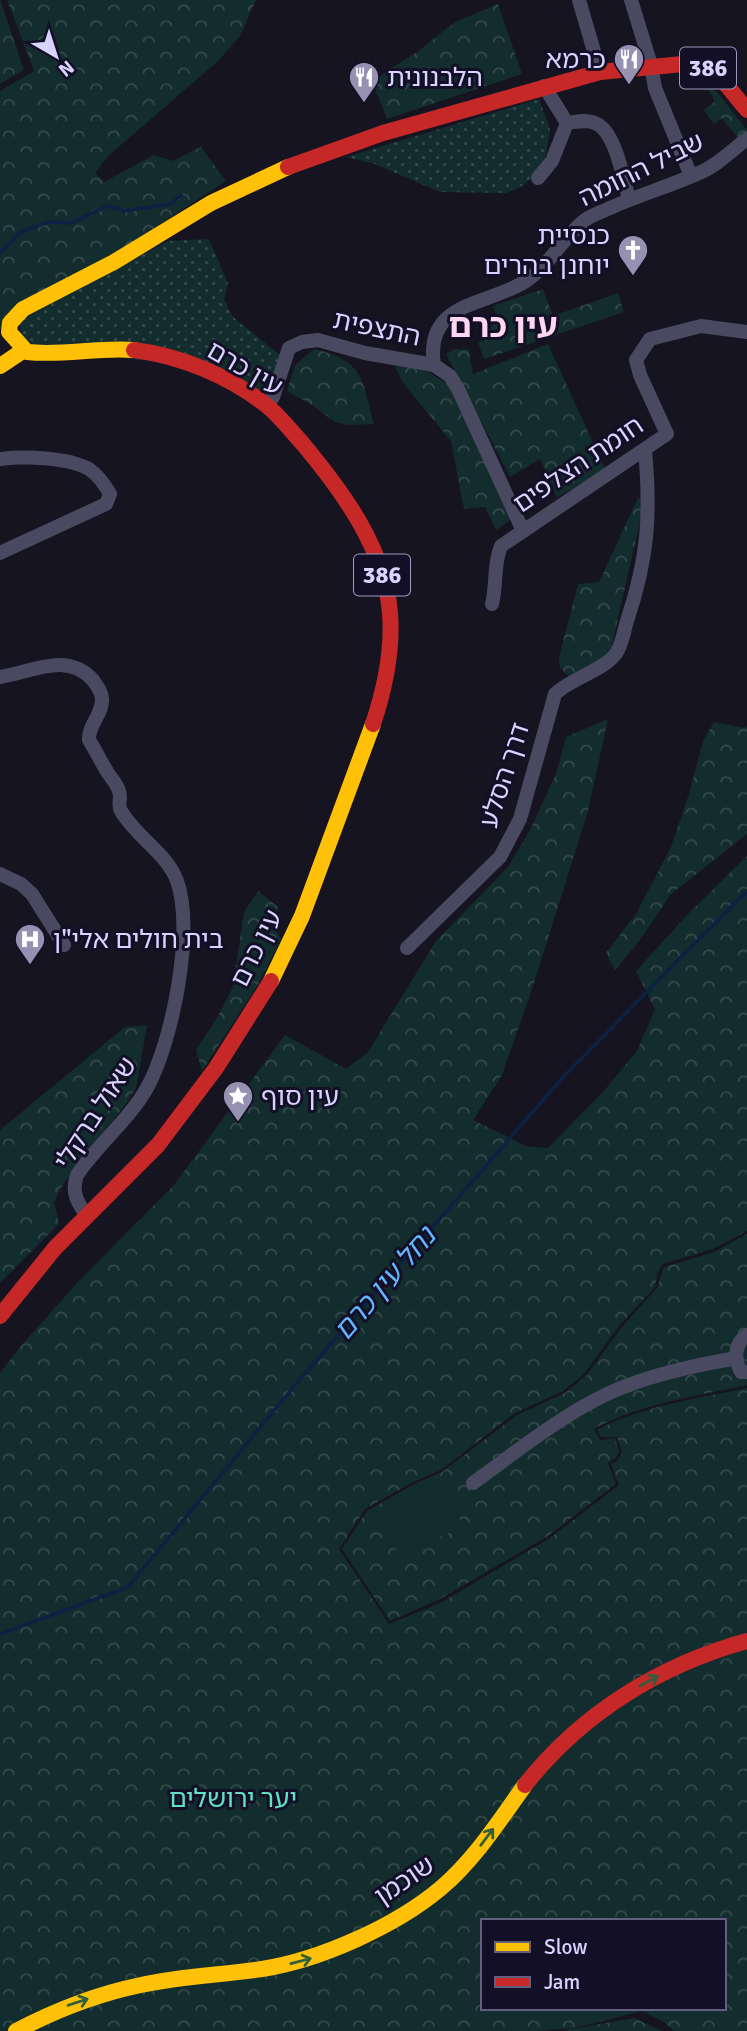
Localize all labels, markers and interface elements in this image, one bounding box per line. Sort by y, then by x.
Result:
north arrow [21,21,91,91]
restaurant icon: כרמא [612,42,646,86]
place label: כרמא [546,44,606,76]
road number: 386 [680,47,736,88]
text: N [53,55,79,82]
restaurant icon: הלבנונית [347,60,381,104]
place label: הלבנונית [387,62,483,94]
street label: שביל החומה [574,126,709,214]
place label: כנסיית יוחנן בהרים [484,220,610,282]
church icon: כנסיית יוחנן בהרים [616,233,650,277]
street label: התצפית [330,304,423,354]
district label: עין כרם [448,306,558,347]
street label: עין כרם [201,334,288,403]
street label: חומת הצלפים [507,410,650,520]
road number: 386 [354,554,410,596]
street label: דרך הסלע [473,719,537,832]
street label: עין כרם [224,905,290,992]
hospital icon: בית חולים אלי"ן [13,922,47,966]
place label: בית חולים אלי"ן [53,924,224,956]
street label: שאול ברקלי [48,1051,144,1176]
place icon: עין סוף [221,1079,255,1123]
place label: עין סוף [261,1081,339,1113]
water label: נחל עין כרם [327,1218,445,1347]
one-way arrow [639,1674,659,1688]
park label: יער ירושלים [169,1783,297,1815]
one-way arrow [479,1828,494,1847]
street label: שוכמן [368,1849,441,1912]
legend [481,1919,726,2010]
text: Slow [544,1934,588,1960]
one-way arrow [290,1953,312,1966]
text: Jam [544,1969,580,1995]
one-way arrow [67,1995,89,2008]

